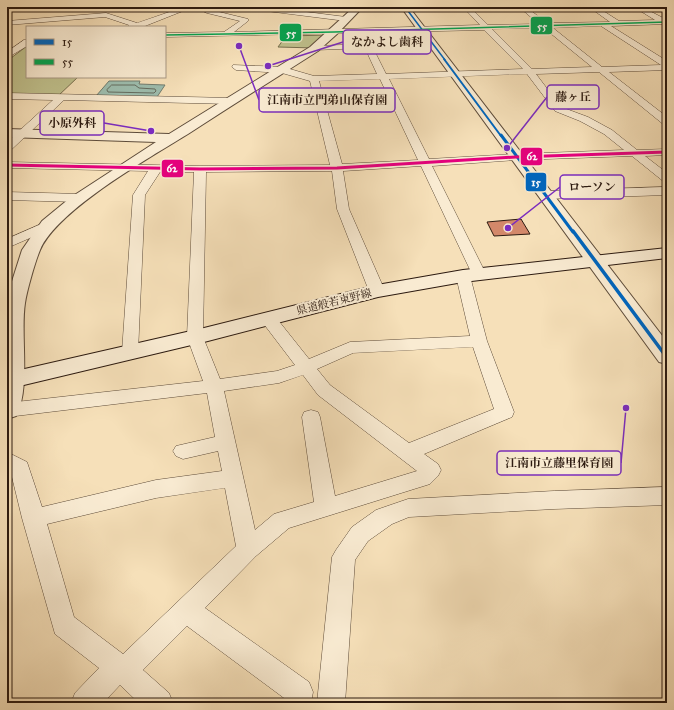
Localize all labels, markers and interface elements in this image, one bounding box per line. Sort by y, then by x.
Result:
line badge: 55 [530,16,553,35]
text: 55 [537,20,548,33]
line badge: 55 [279,23,302,42]
legend [26,26,166,78]
text: 55 [286,27,297,40]
callout: なかよし歯科 [343,30,431,54]
text: 15 [62,35,73,49]
text: なかよし歯科 [351,35,424,49]
text: 55 [62,55,74,69]
callout: 藤ヶ丘 [547,85,599,109]
callout: 江南市立門弟山保育園 [259,88,395,112]
text: 藤ヶ丘 [555,90,591,104]
text: 江南市立門弟山保育園 [267,93,387,107]
callout: 小原外科 [40,111,104,135]
text: 小原外科 [48,116,97,130]
line badge: 62 [520,147,543,166]
text: 62 [526,150,538,163]
line badge: 62 [161,159,184,178]
text: 62 [166,162,178,175]
line badge: 15 [525,172,547,192]
callout: ローソン [560,175,624,199]
text: 15 [531,176,542,189]
text: ローソン [568,180,616,194]
street label: 県道般若東野線 [295,286,373,318]
callout: 江南市立藤里保育園 [497,451,621,475]
text: 江南市立藤里保育園 [505,456,613,470]

